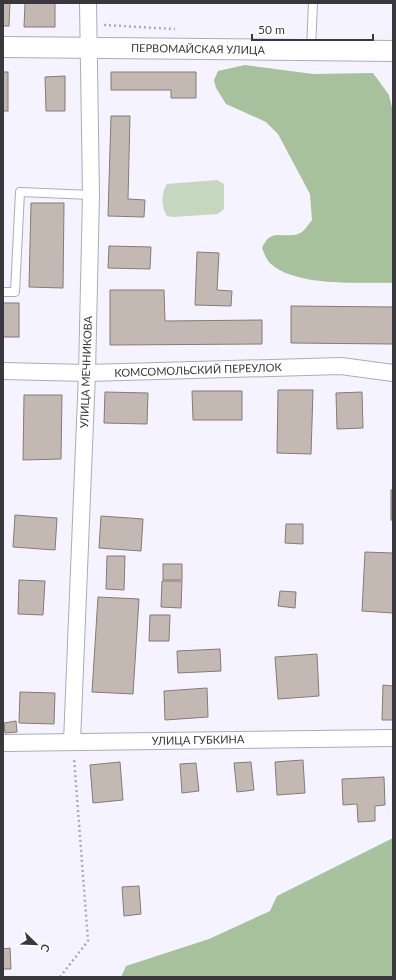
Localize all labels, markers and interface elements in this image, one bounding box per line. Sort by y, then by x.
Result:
scale bar [252,16,373,42]
text: 50 m [258,22,285,37]
street label: ПЕРВОМАЙСКАЯ УЛИЦА [131,41,266,56]
street label: УЛИЦА МЕЧНИКОВА [77,315,94,428]
street label: КОМСОМОЛЬСКИЙ ПЕРЕУЛОК [114,360,283,379]
street label: УЛИЦА ГУБКИНА [152,732,245,747]
north arrow [16,924,56,964]
text: С [38,942,53,955]

